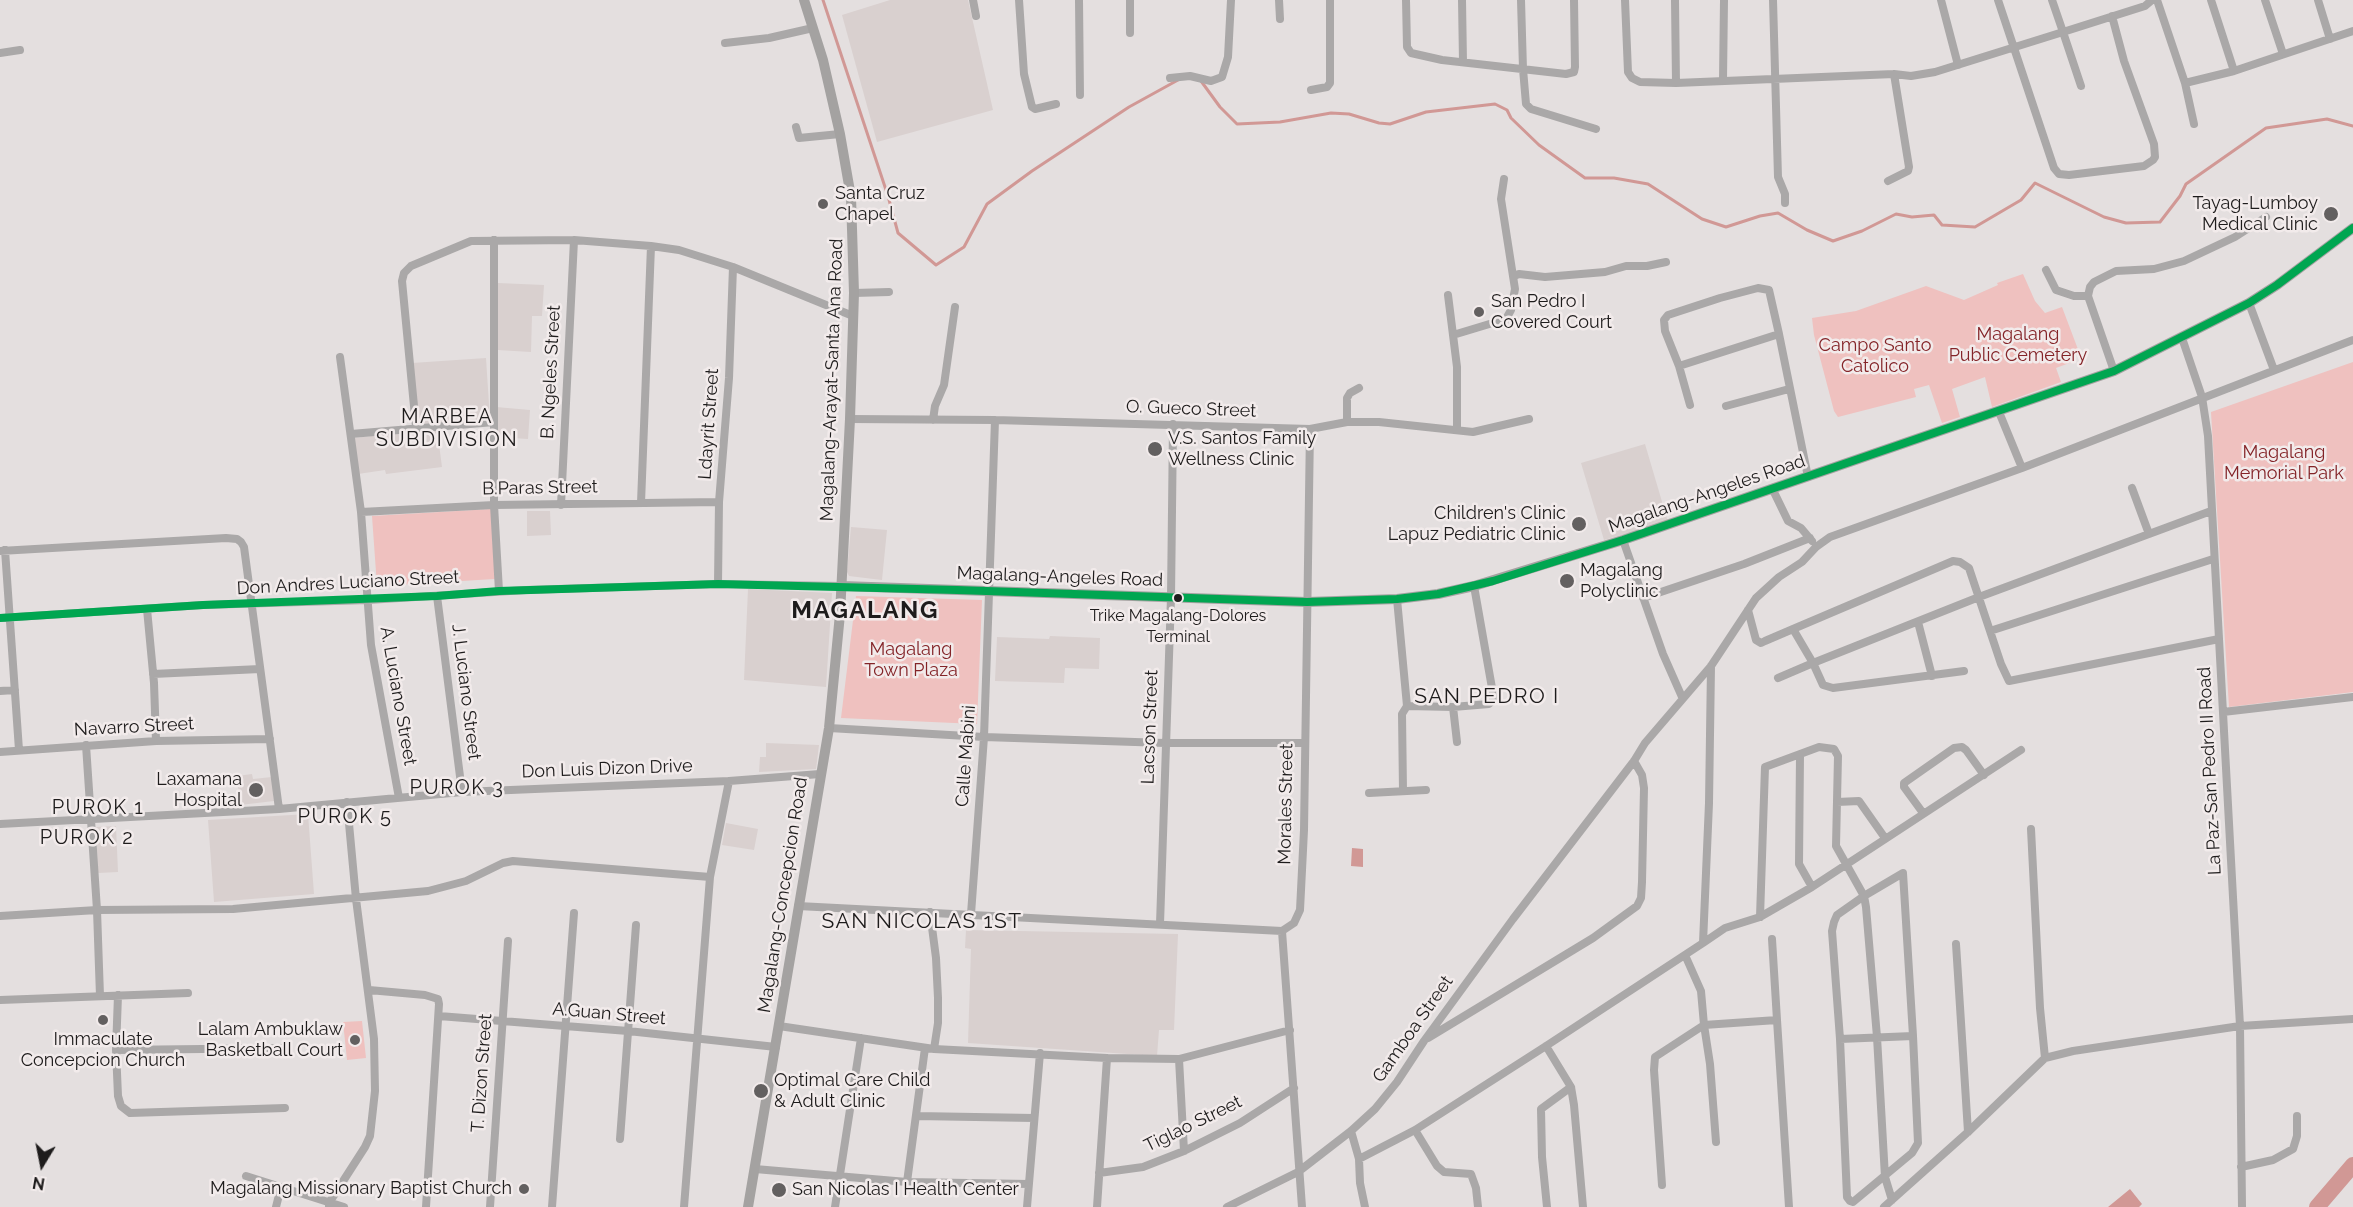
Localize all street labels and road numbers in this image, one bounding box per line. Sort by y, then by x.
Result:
street label: Magalang-Arayat-Santa Ana Road [816,238,848,522]
street label: B. Ngeles Street [537,304,565,440]
street label: Ldayrit Street [694,368,724,480]
street label: O. Gueco Street [1125,396,1257,422]
street label: Magalang-Angeles Road [1606,450,1808,538]
street label: B.Paras Street [482,476,598,500]
street label: Magalang-Angeles Road [956,563,1164,591]
street label: Don Andres Luciano Street [236,566,460,600]
street label: J. Luciano Street [447,623,485,761]
street label: A. Luciano Street [375,625,421,767]
street label: La Paz-San Pedro II Road [2194,666,2226,876]
street label: Lacson Street [1137,669,1163,785]
street label: Calle Mabini [952,704,980,808]
street label: Navarro Street [73,713,195,741]
street label: Morales Street [1274,743,1298,865]
street label: Don Luis Dizon Drive [521,755,693,783]
street label: Magalang-Concepcion Road [754,776,812,1014]
street label: Gamboa Street [1368,971,1458,1087]
street label: A.Guan Street [551,998,667,1030]
street label: T. Dizon Street [467,1013,497,1133]
street label: Tiglao Street [1141,1091,1245,1157]

